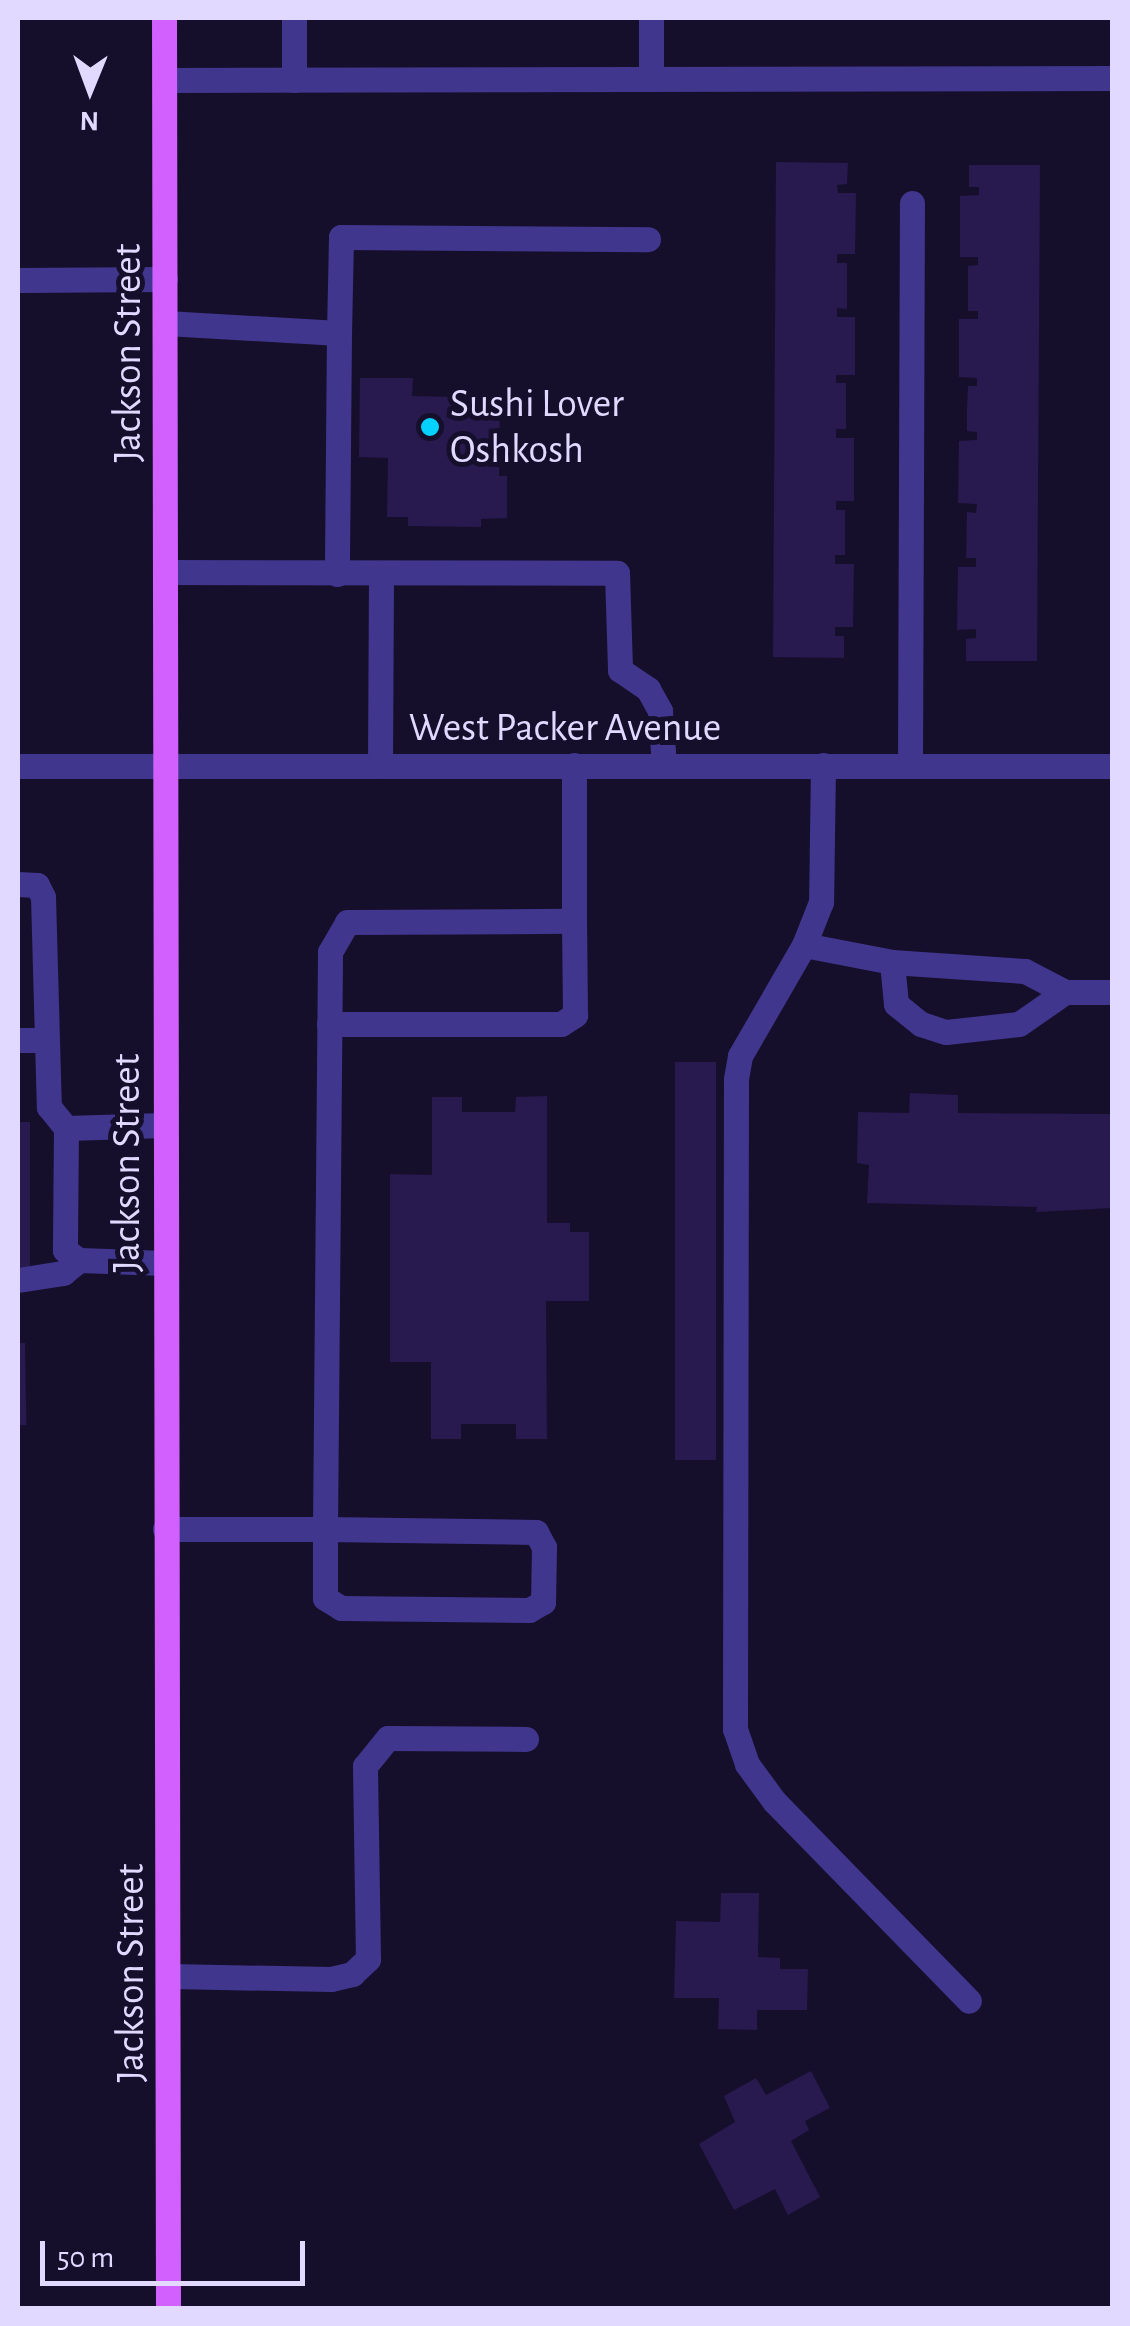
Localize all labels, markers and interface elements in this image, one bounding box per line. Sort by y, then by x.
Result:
north arrow [40,40,140,140]
text: N [79,106,99,134]
street label: Jackson Street [104,243,152,463]
place label: Sushi Lover Oshkosh [450,380,624,474]
marker: Sushi Lover Oshkosh [419,416,441,438]
street label: West Packer Avenue [409,704,721,752]
street label: Jackson Street [103,1053,151,1273]
street label: Jackson Street [107,1863,155,2083]
scale bar [45,2221,310,2283]
text: 50 m [57,2243,114,2273]

